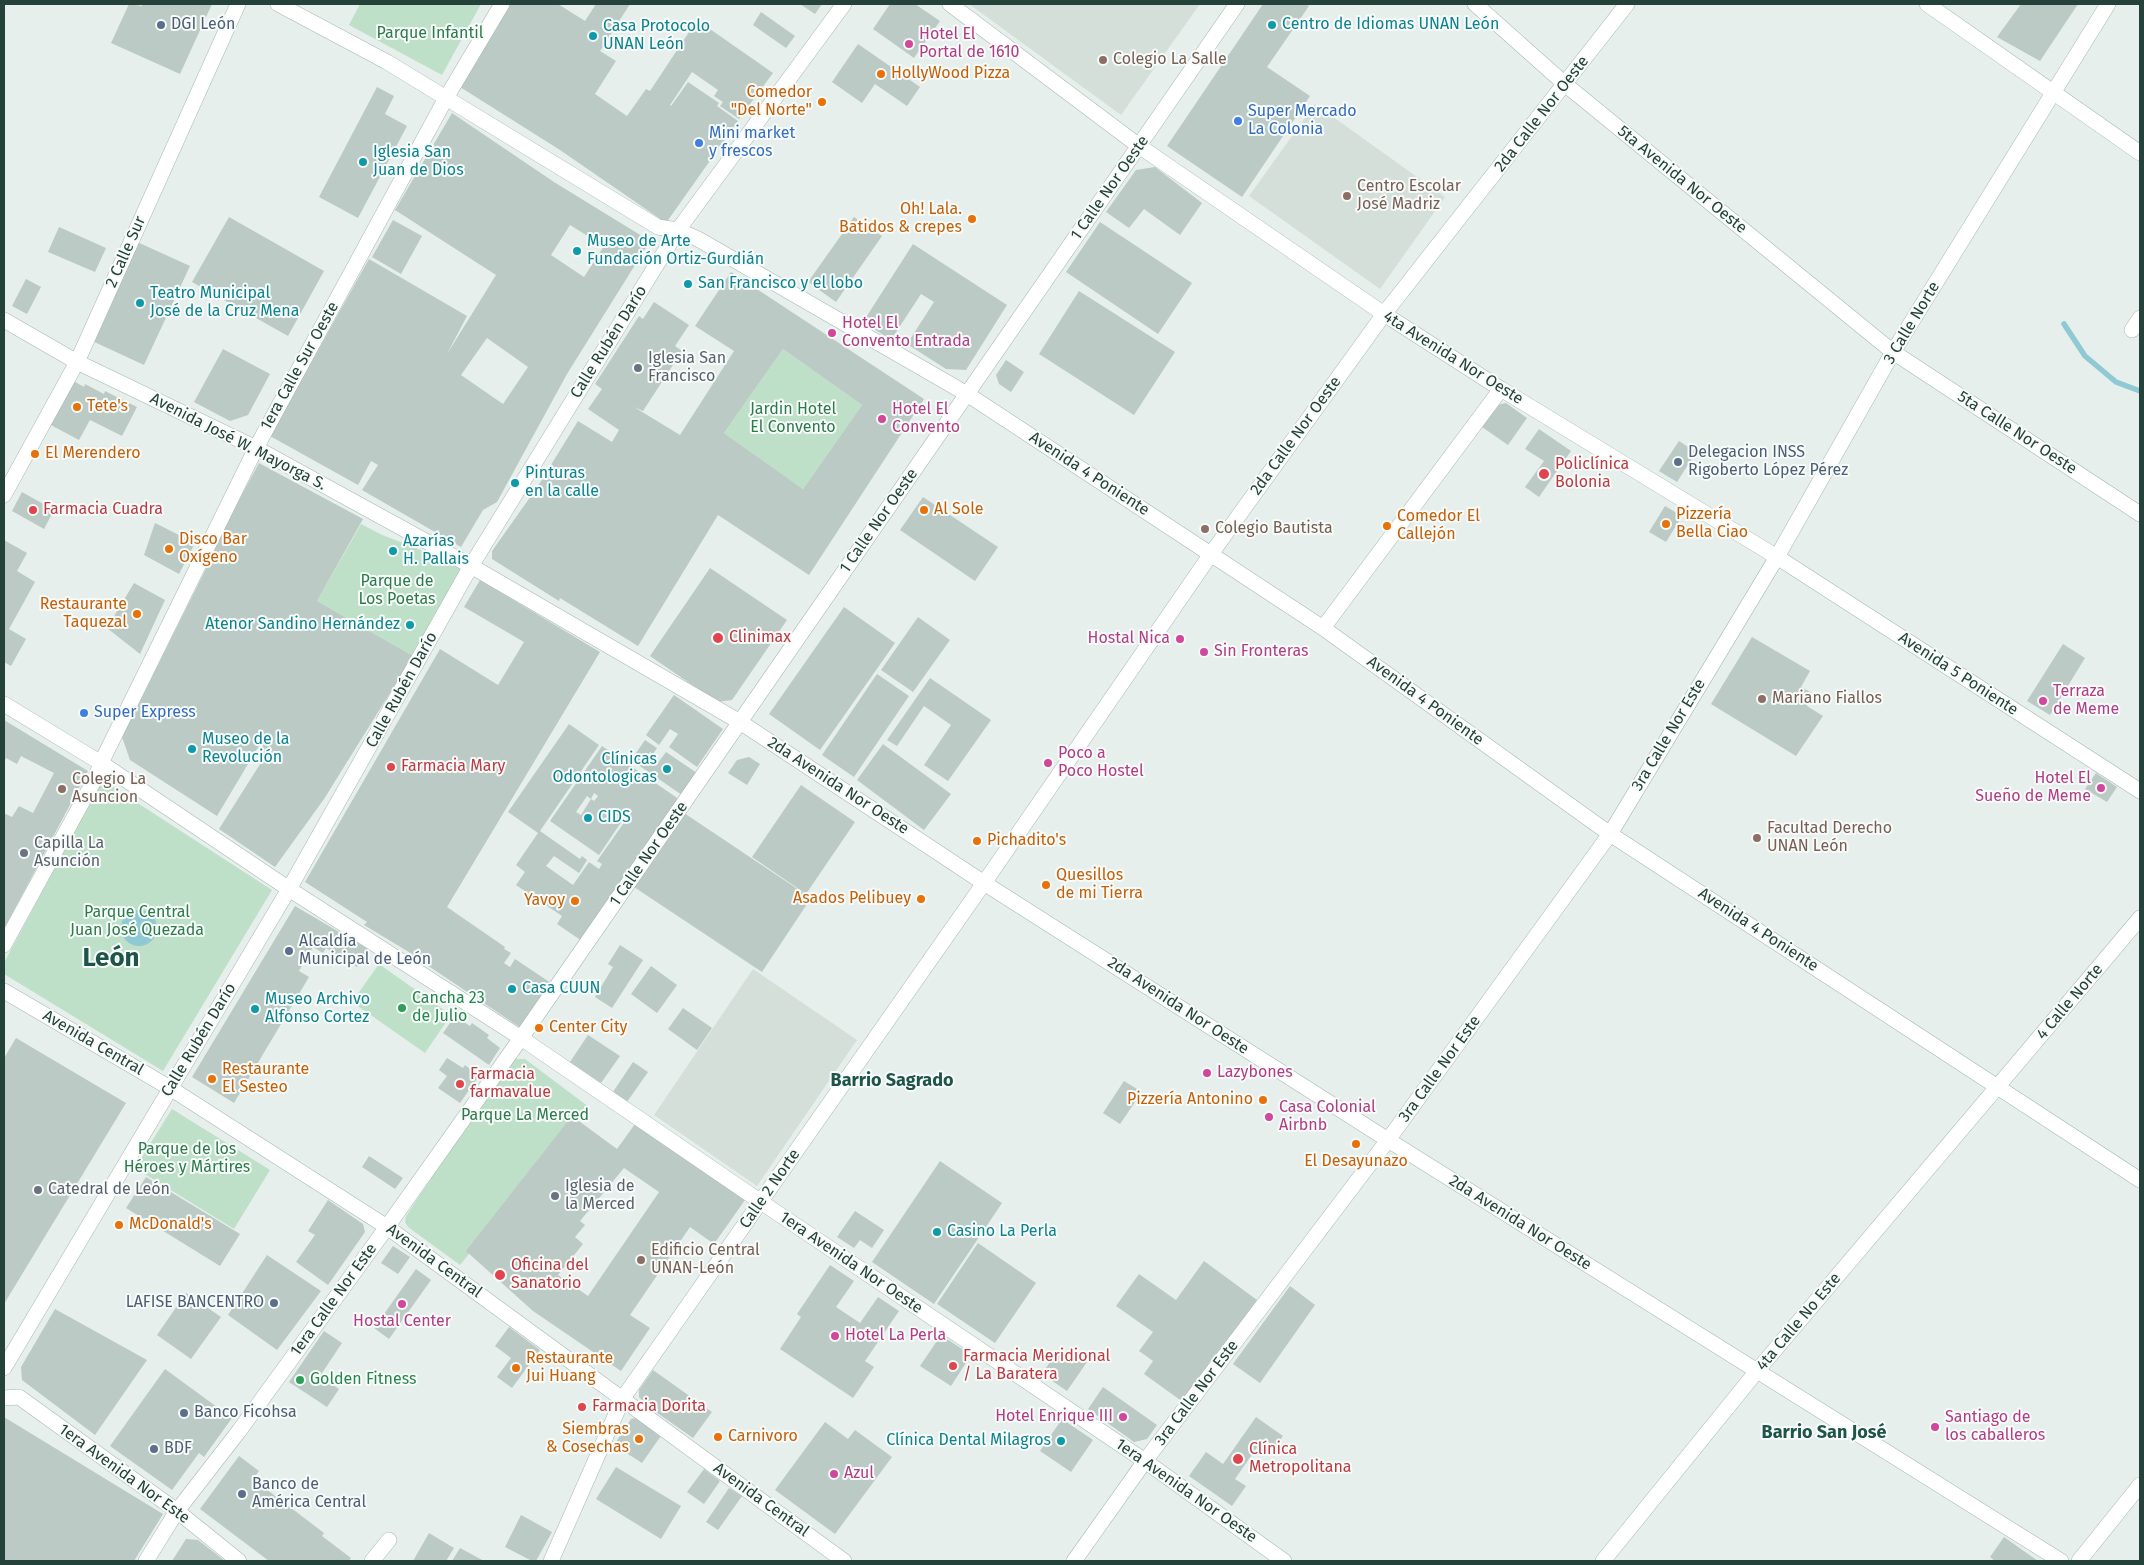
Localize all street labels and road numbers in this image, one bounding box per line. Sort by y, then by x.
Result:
street label: 2da Calle Nor Oeste [1491,52,1593,176]
street label: 5ta Avenida Nor Oeste [1613,122,1751,238]
street label: 1 Calle Nor Oeste [1067,132,1153,244]
street label: 2 Calle Sur [102,213,150,291]
street label: 3 Calle Norte [1880,278,1944,368]
street label: Calle Rubén Darío [567,282,651,402]
street label: 1era Calle Sur Oeste [257,298,343,434]
street label: 4ta Avenida Nor Oeste [1379,307,1527,409]
street label: 2da Calle Nor Oeste [1247,373,1345,499]
street label: 5ta Calle Nor Oeste [1954,387,2080,479]
street label: Avenida José W. Mayorga S. [147,389,329,495]
street label: Avenida 4 Poniente [1025,428,1153,520]
street label: 1 Calle Nor Oeste [836,465,922,577]
street label: Avenida 5 Poniente [1895,628,2021,720]
street label: Calle Rubén Darío [362,629,442,751]
street label: Avenida 4 Poniente [1363,652,1487,750]
street label: 3ra Calle Nor Este [1628,676,1710,794]
street label: 2da Avenida Nor Oeste [764,733,912,839]
street label: 1 Calle Nor Oeste [606,798,692,910]
street label: Avenida 4 Poniente [1694,884,1822,976]
street label: 2da Avenida Nor Oeste [1104,953,1252,1059]
street label: 4 Calle Norte [2033,960,2107,1044]
street label: Calle Rubén Darío [157,980,241,1100]
street label: Avenida Central [39,1006,147,1080]
street label: 3ra Calle Nor Este [1395,1012,1485,1126]
street label: Calle 2 Norte [736,1146,804,1232]
street label: 2da Avenida Nor Oeste [1445,1171,1595,1275]
street label: 1era Avenida Nor Oeste [776,1208,926,1318]
street label: Avenida Central [382,1220,486,1302]
street label: 1era Calle Nor Este [287,1240,381,1360]
street label: 4ta Calle No Este [1753,1269,1845,1375]
street label: 3ra Calle Nor Este [1151,1336,1243,1450]
street label: 1era Avenida Nor Este [55,1420,193,1528]
street label: 1era Avenida Nor Oeste [1111,1435,1261,1547]
street label: Avenida Central [709,1459,813,1541]

